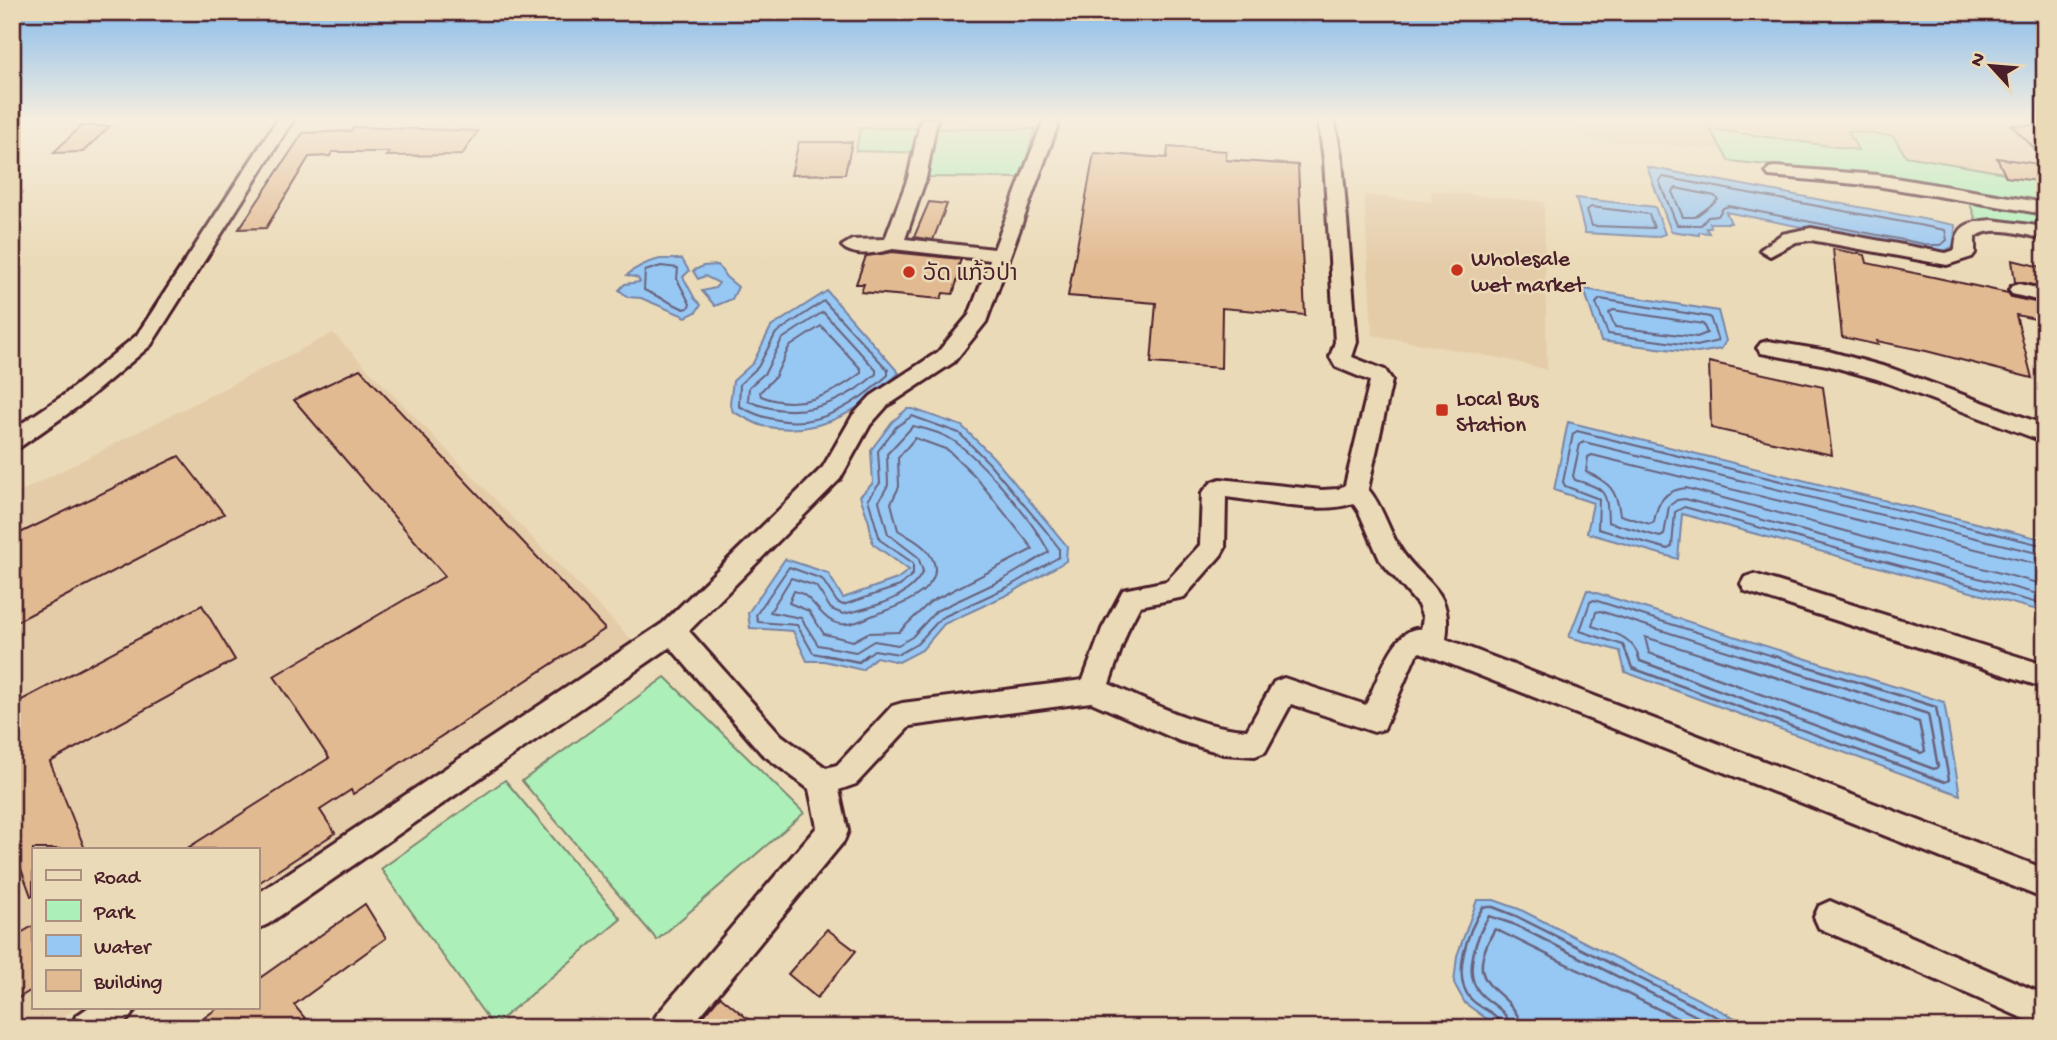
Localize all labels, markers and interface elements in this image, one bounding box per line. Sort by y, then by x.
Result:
north arrow [1955,32,2025,102]
text: N [1966,49,1992,71]
place label: Wholesale wet market [1471,247,1586,300]
place label: ວັດ ແກ້ວປ່າ [923,259,1018,289]
marker: Wholesale wet market [1449,262,1465,278]
marker: ວັດ ແກ້ວປ່າ [901,264,917,280]
place label: Local Bus Station [1456,387,1539,440]
marker: Local Bus Station [1434,402,1450,418]
legend [32,848,259,1009]
text: Road [94,867,142,892]
text: Park [93,902,137,927]
text: Water [94,937,152,962]
text: Building [93,972,163,997]

